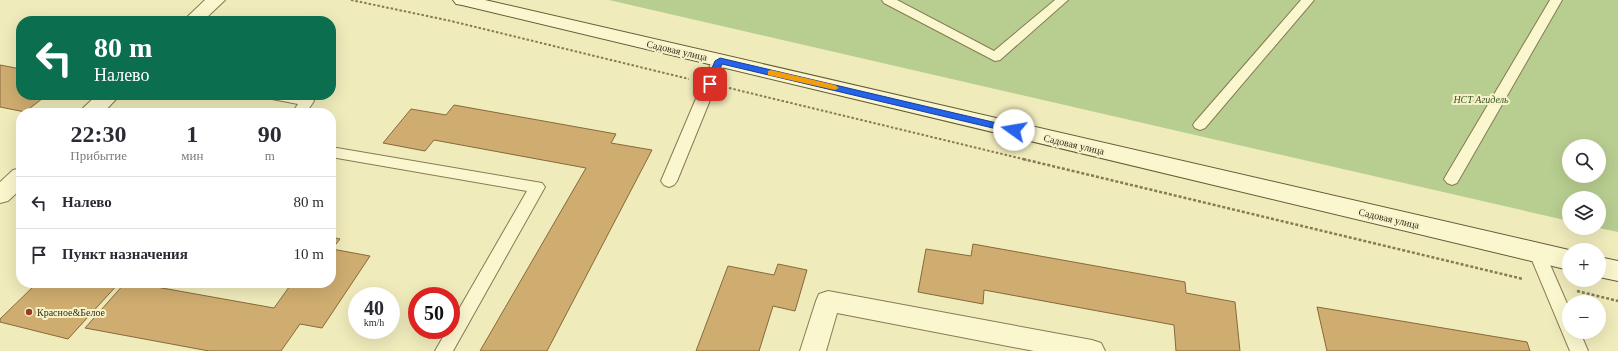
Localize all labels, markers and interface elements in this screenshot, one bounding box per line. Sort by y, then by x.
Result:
icon: left [28,32,80,84]
text: 80 m [94,32,152,63]
street label: Садовая улица [645,38,709,63]
text: Налево [94,65,150,85]
pin [693,67,727,101]
icon: arrive [699,73,721,95]
park label: НСТ Агидель [1452,94,1509,105]
position arrow [993,109,1035,151]
text: 22:30 [71,121,127,147]
text: 1 [186,121,198,147]
text: 90 [258,121,282,147]
street label: Садовая улица [1042,132,1106,157]
map controls [1562,139,1606,339]
button: search [1562,139,1606,183]
text: Прибытие [70,148,127,163]
text: мин [181,148,203,163]
text: m [265,148,275,163]
button: layers [1562,191,1606,235]
icon: left [28,192,50,214]
text: Налево [62,194,112,210]
text: 80 m [294,194,324,210]
street label: Садовая улица [1357,206,1421,231]
button: + [1562,243,1606,287]
icon: arrive [28,244,50,266]
text: Пункт назначения [62,246,188,262]
text: 10 m [294,246,324,262]
speed limit sign: 50 [408,287,460,339]
button: − [1562,295,1606,339]
text: 40 [364,297,384,319]
marker: Красное&Белое [24,307,34,317]
place label: Красное&Белое [37,307,106,318]
text: km/h [364,317,384,328]

